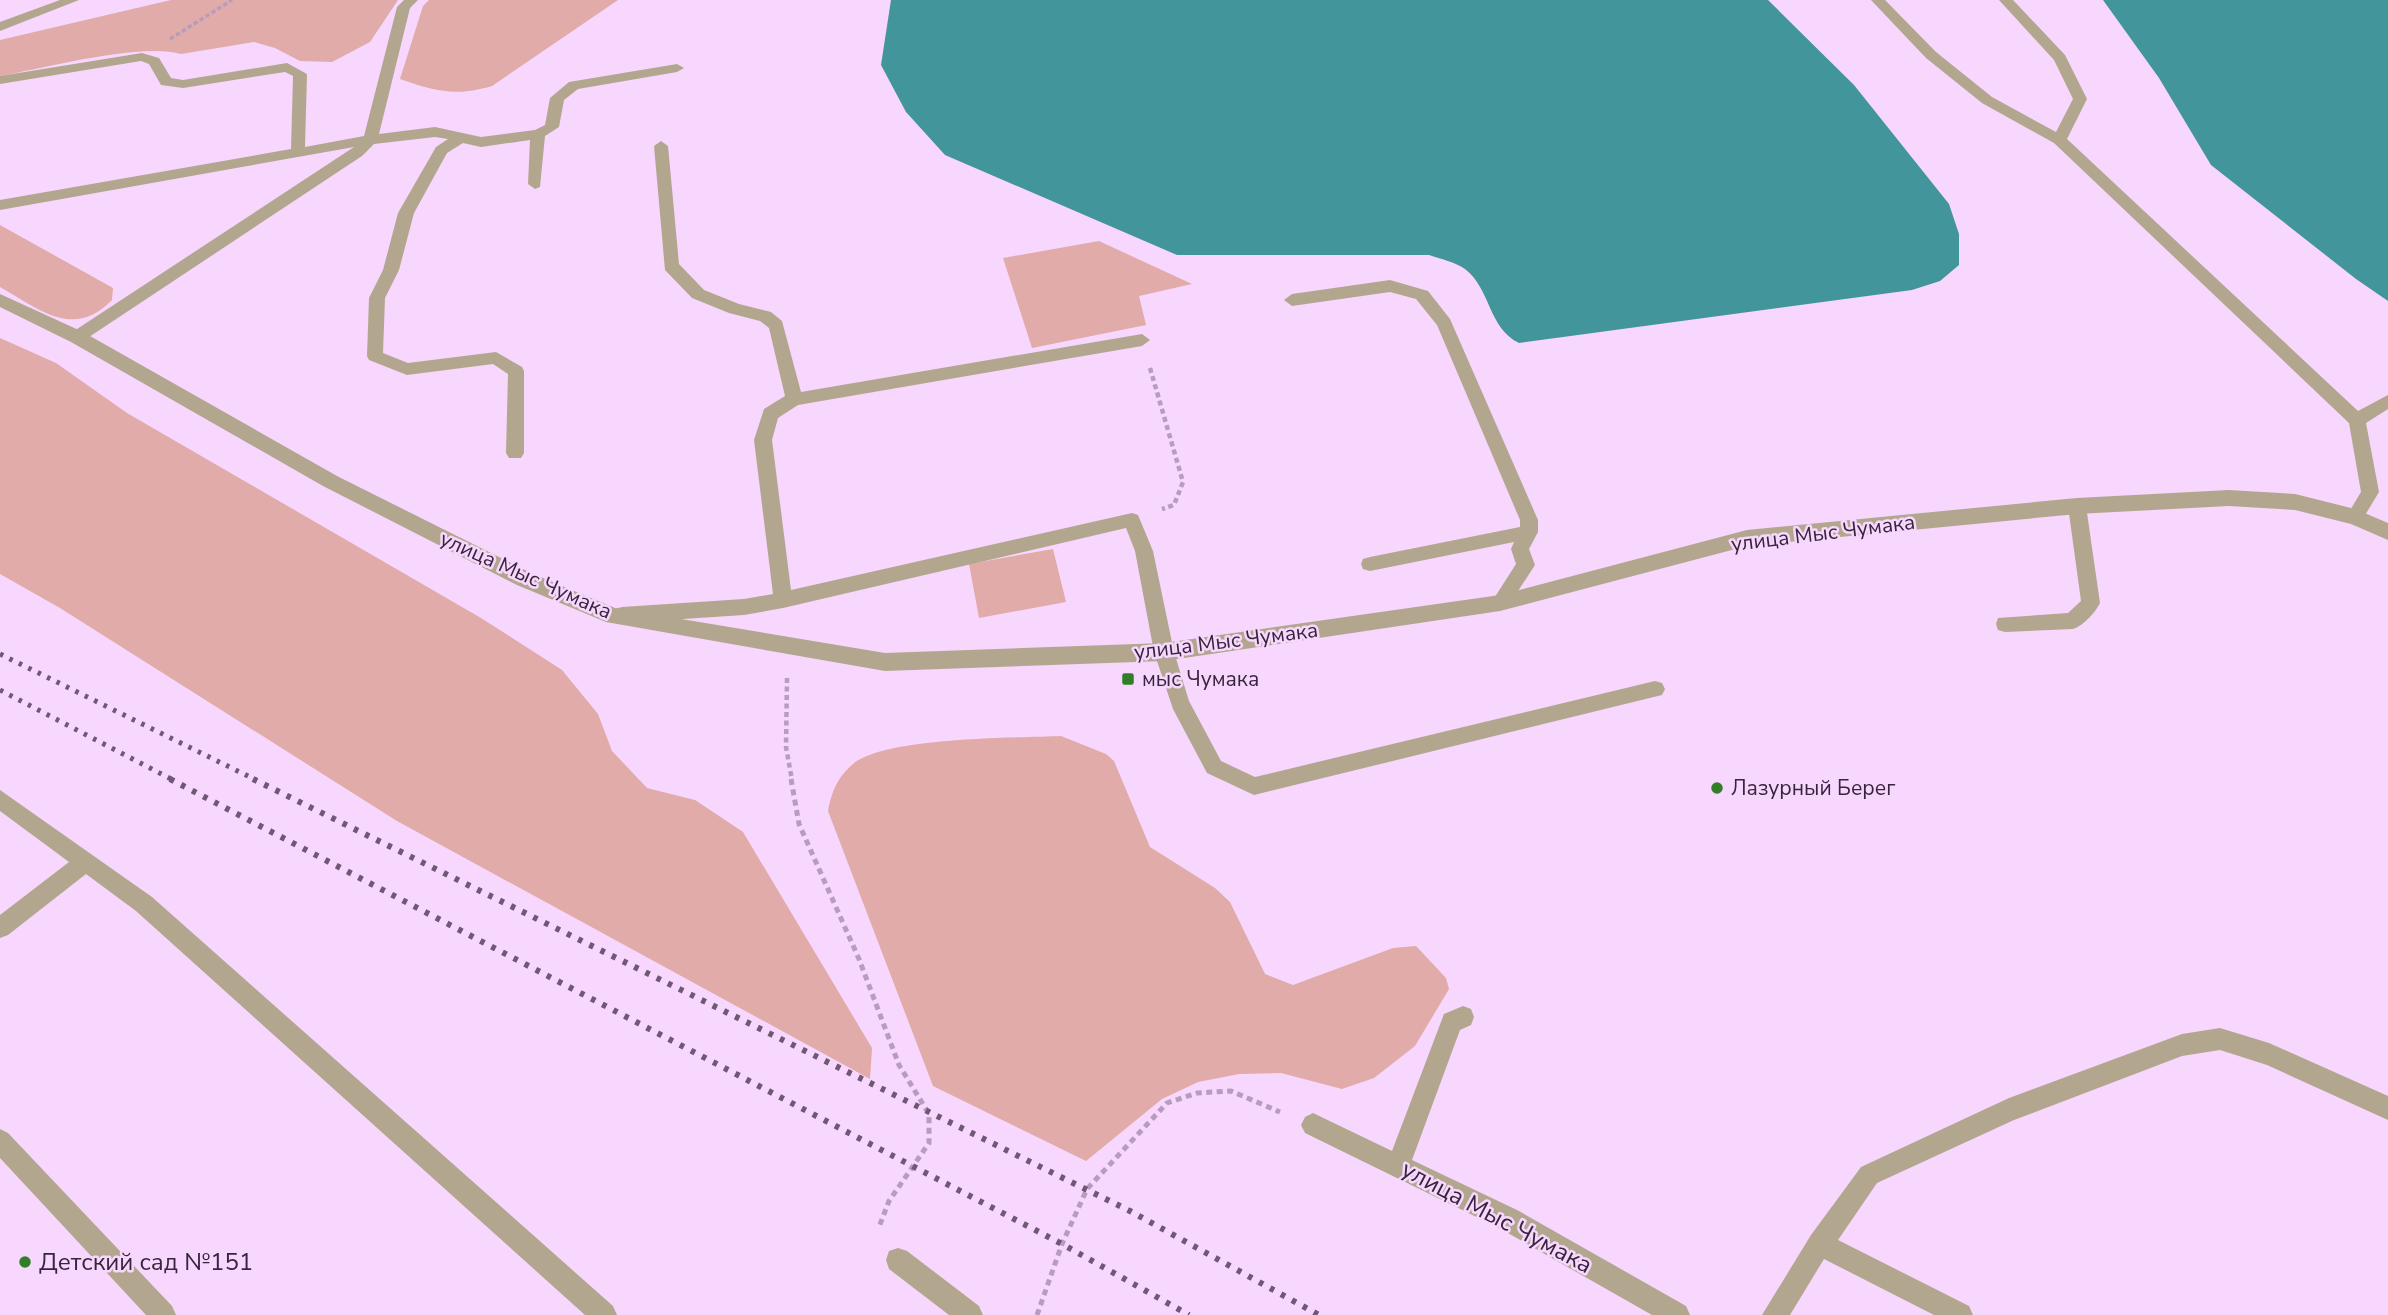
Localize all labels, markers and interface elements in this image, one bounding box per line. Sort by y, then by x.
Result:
street label: улица Мыс Чумака [1729,508,1917,558]
street label: улица Мыс Чумака [436,525,616,625]
street label: улица Мыс Чумака [1132,616,1320,666]
place label: мыс Чумака [1142,665,1259,693]
marker: мыс Чумака [1120,671,1136,687]
place label: Лазурный Берег [1731,774,1895,802]
marker: Лазурный Берег [1709,780,1725,796]
street label: улица Мыс Чумака [1396,1153,1598,1281]
place label: Детский сад №151 [39,1246,253,1278]
marker: Детский сад №151 [17,1254,33,1270]

